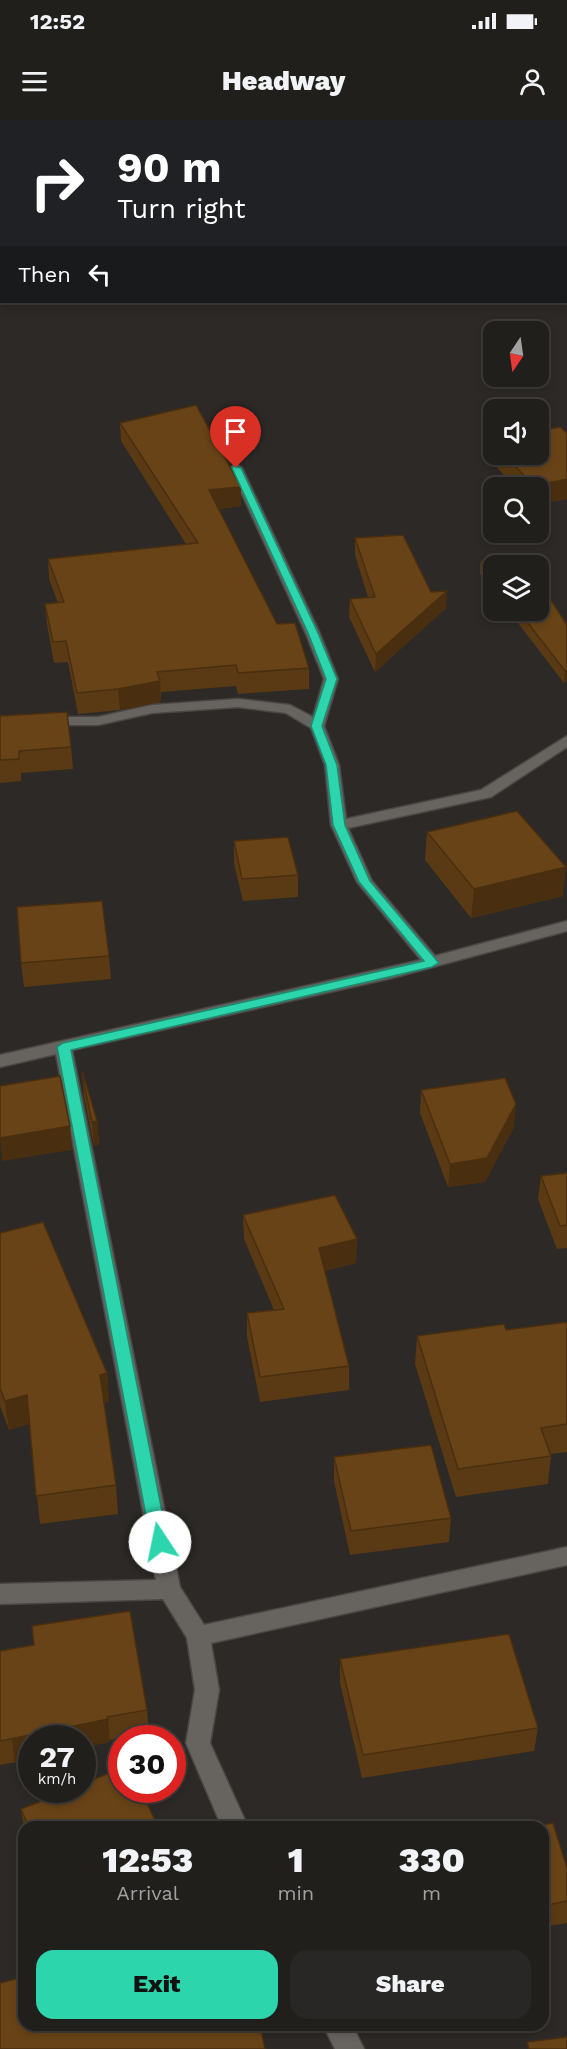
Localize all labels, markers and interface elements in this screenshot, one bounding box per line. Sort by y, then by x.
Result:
text: 12:52 [30,9,85,34]
icon: menu [18,65,51,98]
text: Headway [222,65,345,97]
icon: person [516,65,549,98]
text: 90 m [117,143,221,192]
icon: right [18,144,96,222]
text: Turn right [117,193,246,225]
icon: left [83,258,116,291]
text: Then [18,262,71,287]
north arrow [483,321,549,387]
map controls [483,321,549,621]
button: sound [483,399,549,465]
pin [210,406,261,468]
icon: arrive [219,415,252,448]
button: search [483,477,549,543]
button: layers [483,555,549,621]
position arrow [128,1510,192,1574]
speed limit sign: 30 [108,1725,186,1803]
text: 27 [39,1739,75,1774]
text: km/h [38,1770,76,1788]
text: 12:53 [102,1839,193,1881]
text: 1 [288,1839,304,1881]
text: 330 [398,1839,465,1881]
text: Arrival [117,1881,179,1905]
text: min [277,1881,314,1905]
text: m [422,1881,441,1905]
button: Exit [36,1950,278,2019]
button: Share [290,1950,531,2019]

